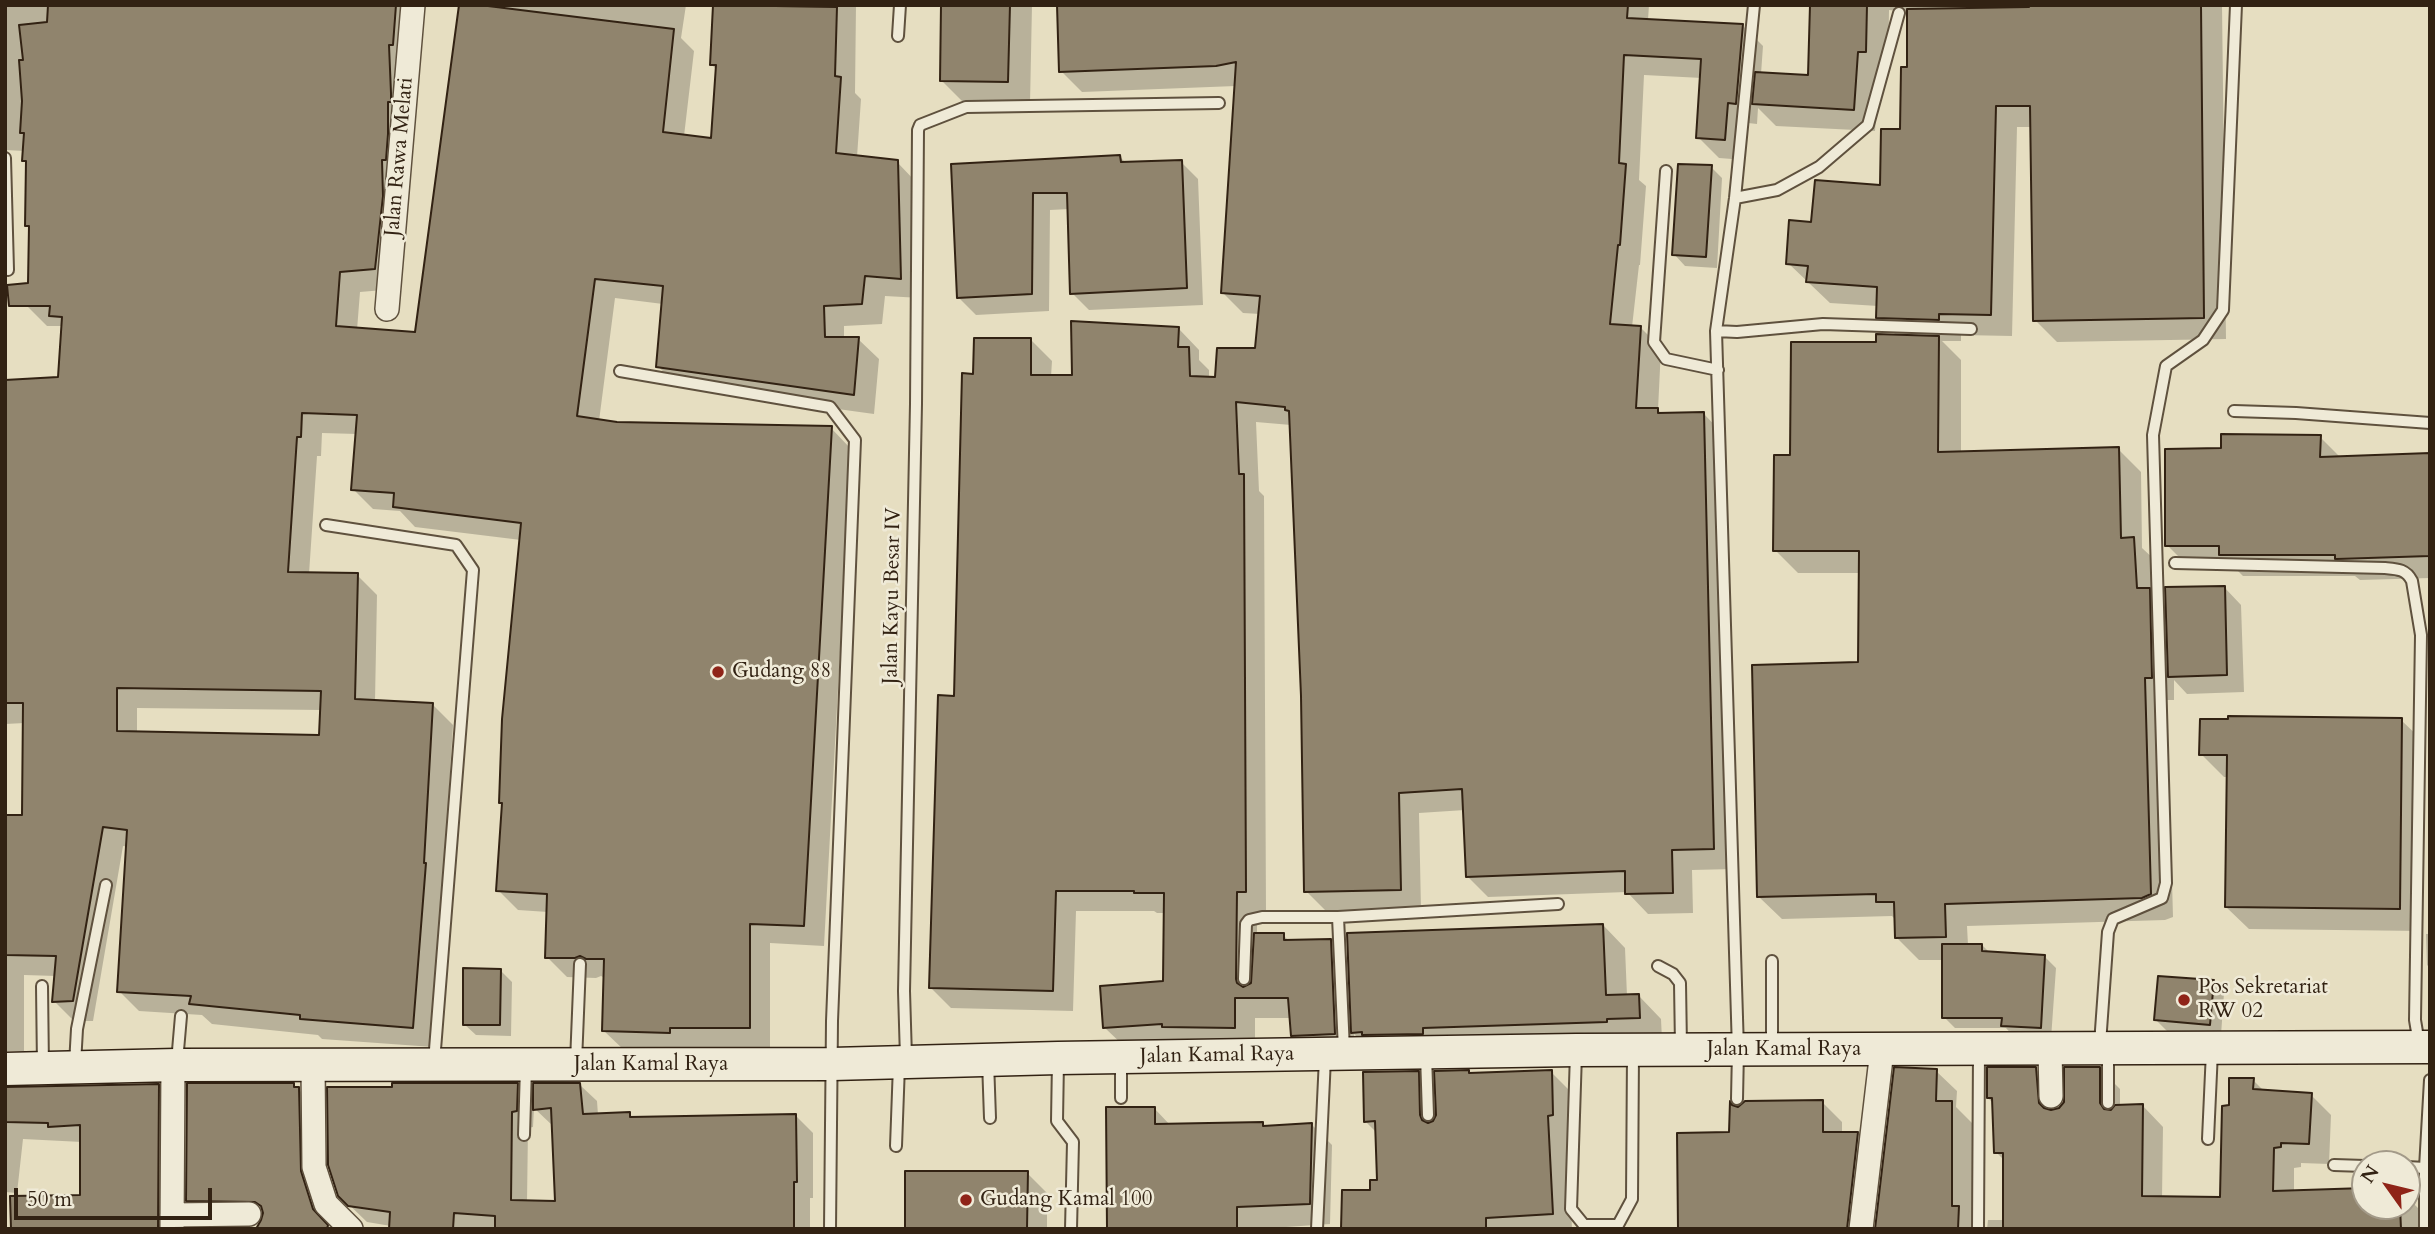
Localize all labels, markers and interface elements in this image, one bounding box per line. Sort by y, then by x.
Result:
street label: Jalan Rawa Melati [380,76,420,238]
street label: Jalan Kayu Besar IV [879,507,907,685]
place label: Gudang 88 [732,659,831,685]
marker: Gudang 88 [710,664,726,680]
place label: Pos Sekretariat RW 02 [2198,975,2328,1025]
marker: Pos Sekretariat RW 02 [2176,992,2192,1008]
street label: Jalan Kamal Raya [1707,1037,1861,1063]
street label: Jalan Kamal Raya [1140,1042,1294,1070]
street label: Jalan Kamal Raya [574,1052,728,1078]
north arrow [2351,1150,2421,1220]
text: N [2355,1160,2386,1188]
scale bar [18,1174,215,1218]
text: 50 m [27,1185,72,1214]
place label: Gudang Kamal 100 [980,1187,1153,1213]
marker: Gudang Kamal 100 [958,1192,974,1208]

